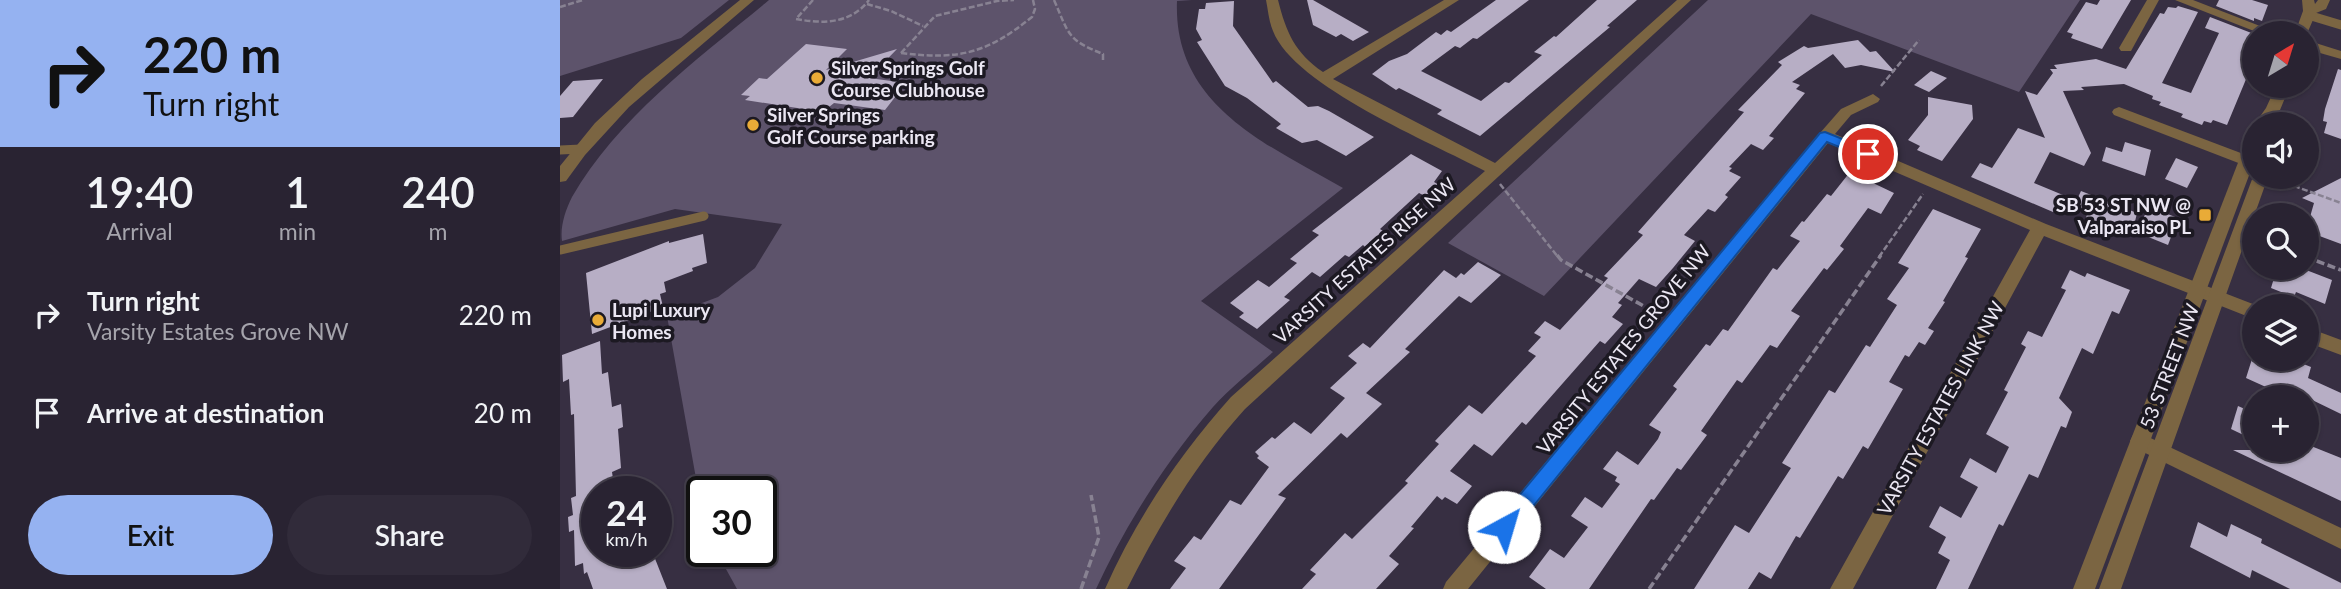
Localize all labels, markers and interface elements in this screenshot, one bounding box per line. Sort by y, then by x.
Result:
north arrow [2242,21,2319,98]
map controls [2242,21,2319,462]
text: 220 m [143,25,281,83]
icon: right [28,28,119,119]
place label: Silver Springs Golf Course Clubhouse [831,56,985,101]
marker: Silver Springs Golf Course Clubhouse [809,70,825,86]
text: Turn right [143,84,279,123]
place label: Silver Springs Golf Course parking [767,103,935,148]
button: sound [2242,112,2319,189]
marker: Silver Springs Golf Course parking [745,117,761,133]
pin [1838,124,1898,184]
icon: arrive [1849,135,1887,173]
text: 19:40 [85,167,193,217]
text: 1 [285,167,310,217]
text: 240 [402,167,475,217]
street label: VARSITY ESTATES RISE NW [1268,172,1460,348]
place label: SB 53 ST NW @ Valparaiso PL [2056,193,2191,238]
button: search [2242,203,2319,280]
marker: SB 53 ST NW @ Valparaiso PL [2197,207,2213,223]
text: Arrival [106,217,173,245]
text: min [279,217,316,245]
text: m [429,217,448,245]
street label: VARSITY ESTATES GROVE NW [1531,239,1715,458]
text: Turn right [87,285,200,317]
button: layers [2242,294,2319,371]
icon: right [28,296,66,334]
street label: VARSITY ESTATES LINK NW [1872,297,2009,519]
place label: Lupi Luxury Homes [612,298,711,343]
text: 220 m [459,299,532,331]
street label: 53 STREET NW [2135,300,2203,432]
marker: Lupi Luxury Homes [590,312,606,328]
text: Varsity Estates Grove NW [87,317,348,345]
button: + [2242,385,2319,462]
icon: arrive [28,394,66,432]
text: Arrive at destination [87,397,324,429]
text: 20 m [474,397,532,429]
speed limit sign: 30 [686,476,777,567]
position arrow [1467,490,1541,564]
text: 24 [606,491,647,533]
button: Exit [28,495,273,575]
button: Share [287,495,532,575]
text: km/h [605,528,648,550]

